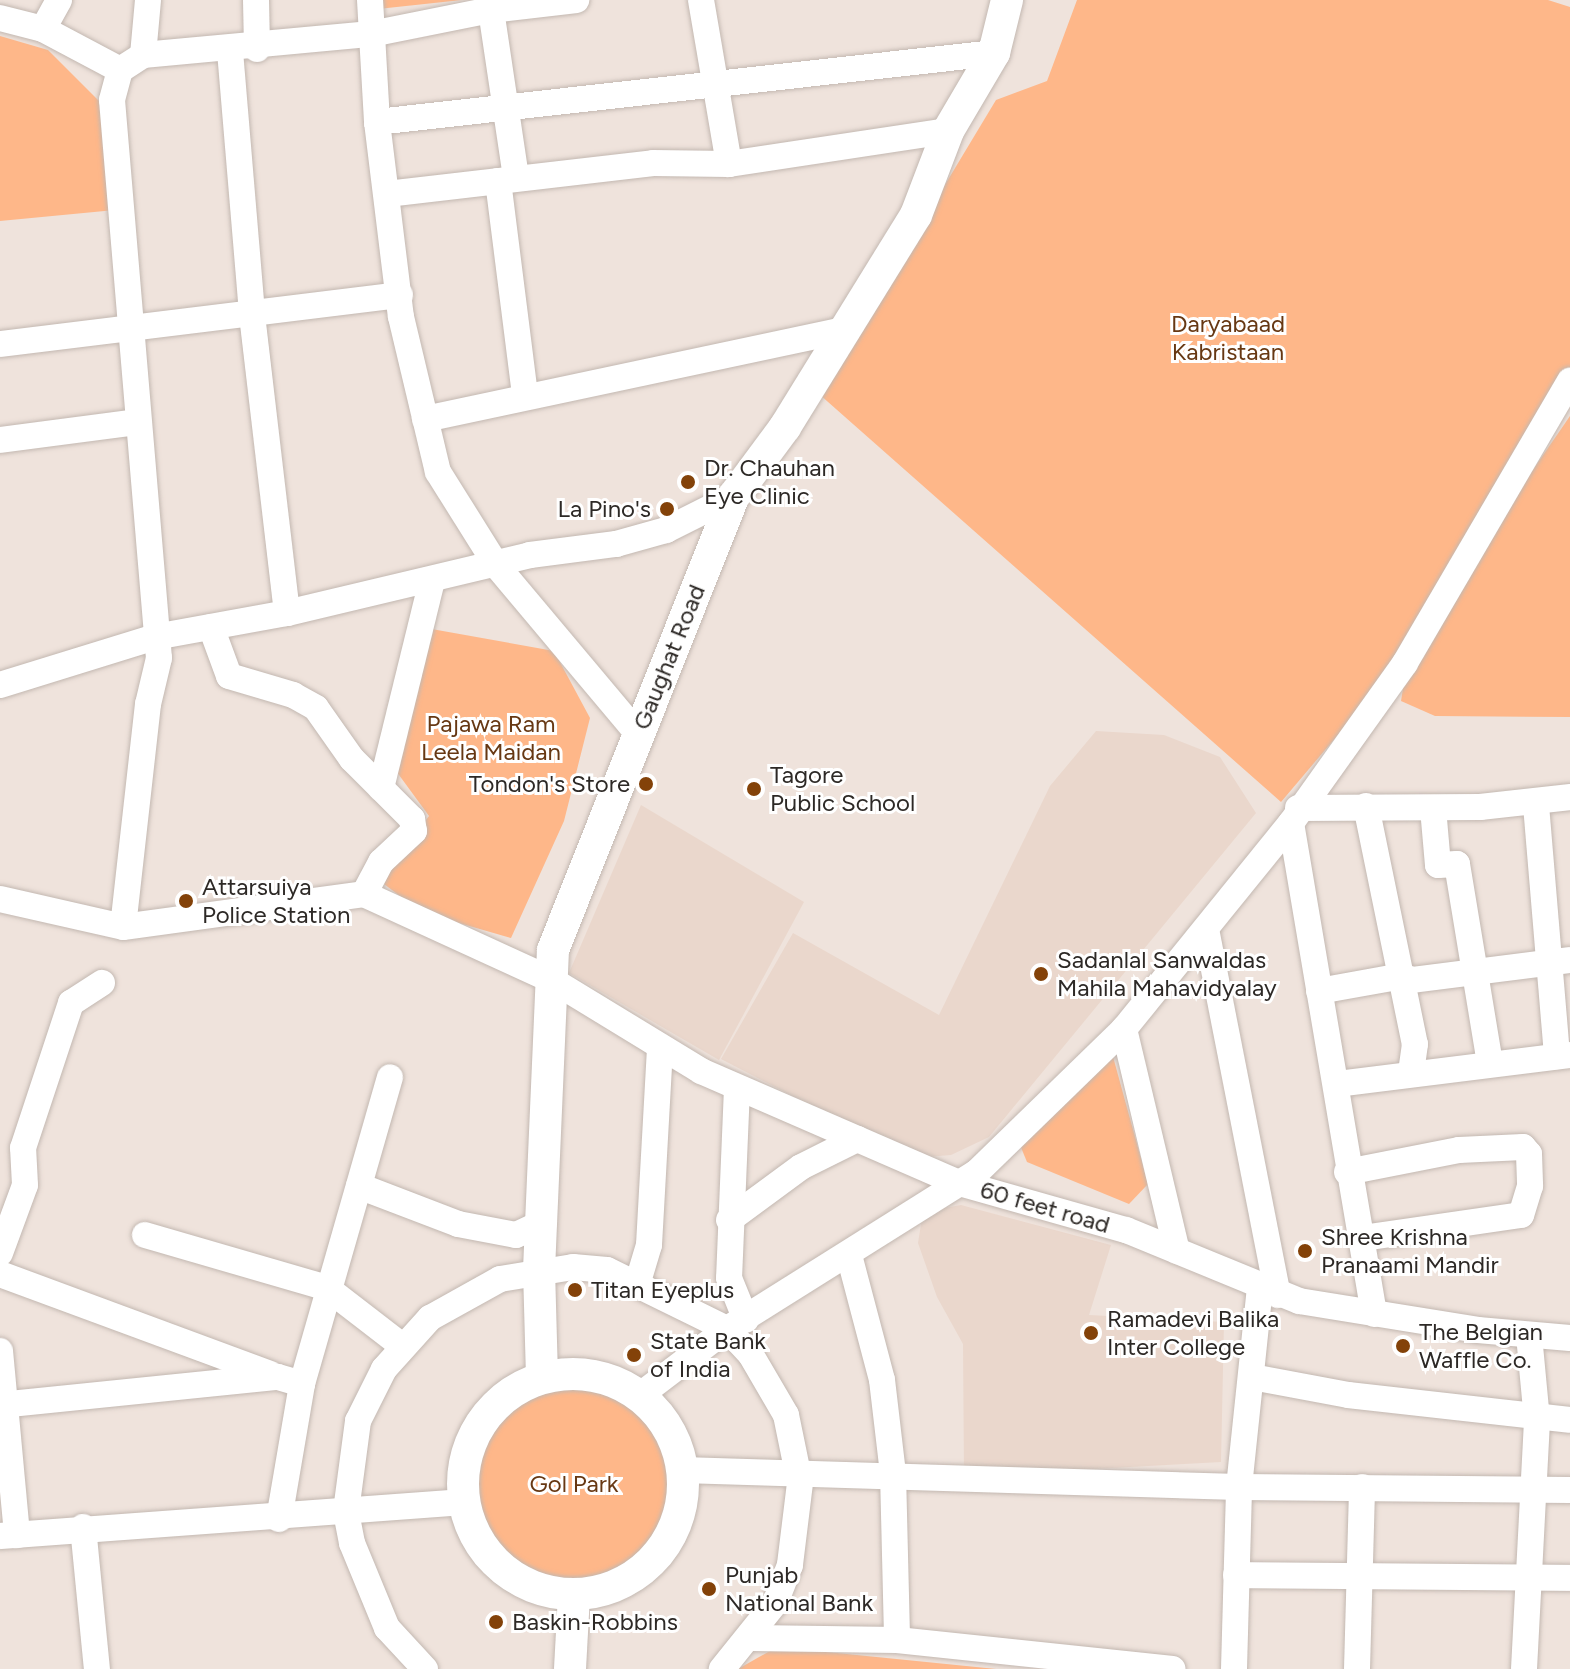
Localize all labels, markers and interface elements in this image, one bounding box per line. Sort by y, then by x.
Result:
park label: Daryabaad Kabristaan [1171,310,1285,366]
place label: Dr. Chauhan Eye Clinic [704,454,835,510]
marker: Dr. Chauhan Eye Clinic [679,473,697,491]
place label: La Pino's [558,495,651,523]
marker: La Pino's [658,500,676,518]
street label: Gaughat Road [627,580,711,734]
park label: Pajawa Ram Leela Maidan [421,710,561,766]
place label: Tagore Public School [770,761,915,817]
place label: Tondon's Store [469,770,630,798]
marker: Tondon's Store [637,775,655,793]
marker: Tagore Public School [745,780,763,798]
place label: Attarsuiya Police Station [202,873,350,929]
marker: Attarsuiya Police Station [177,892,195,910]
place label: Sadanlal Sanwaldas Mahila Mahavidyalay [1057,946,1277,1002]
marker: Sadanlal Sanwaldas Mahila Mahavidyalay [1032,965,1050,983]
street label: 60 feet road [977,1175,1113,1239]
place label: Shree Krishna Pranaami Mandir [1321,1223,1499,1279]
marker: Shree Krishna Pranaami Mandir [1296,1242,1314,1260]
place label: Titan Eyeplus [591,1276,734,1304]
marker: Titan Eyeplus [566,1281,584,1299]
place label: Ramadevi Balika Inter College [1107,1305,1279,1361]
place label: The Belgian Waffle Co. [1419,1318,1543,1374]
marker: Ramadevi Balika Inter College [1082,1324,1100,1342]
place label: State Bank of India [650,1327,766,1383]
marker: The Belgian Waffle Co. [1394,1337,1412,1355]
marker: State Bank of India [625,1346,643,1364]
park label: Gol Park [529,1470,619,1498]
place label: Punjab National Bank [725,1561,873,1617]
marker: Punjab National Bank [700,1580,718,1598]
place label: Baskin-Robbins [512,1608,678,1636]
marker: Baskin-Robbins [487,1613,505,1631]

